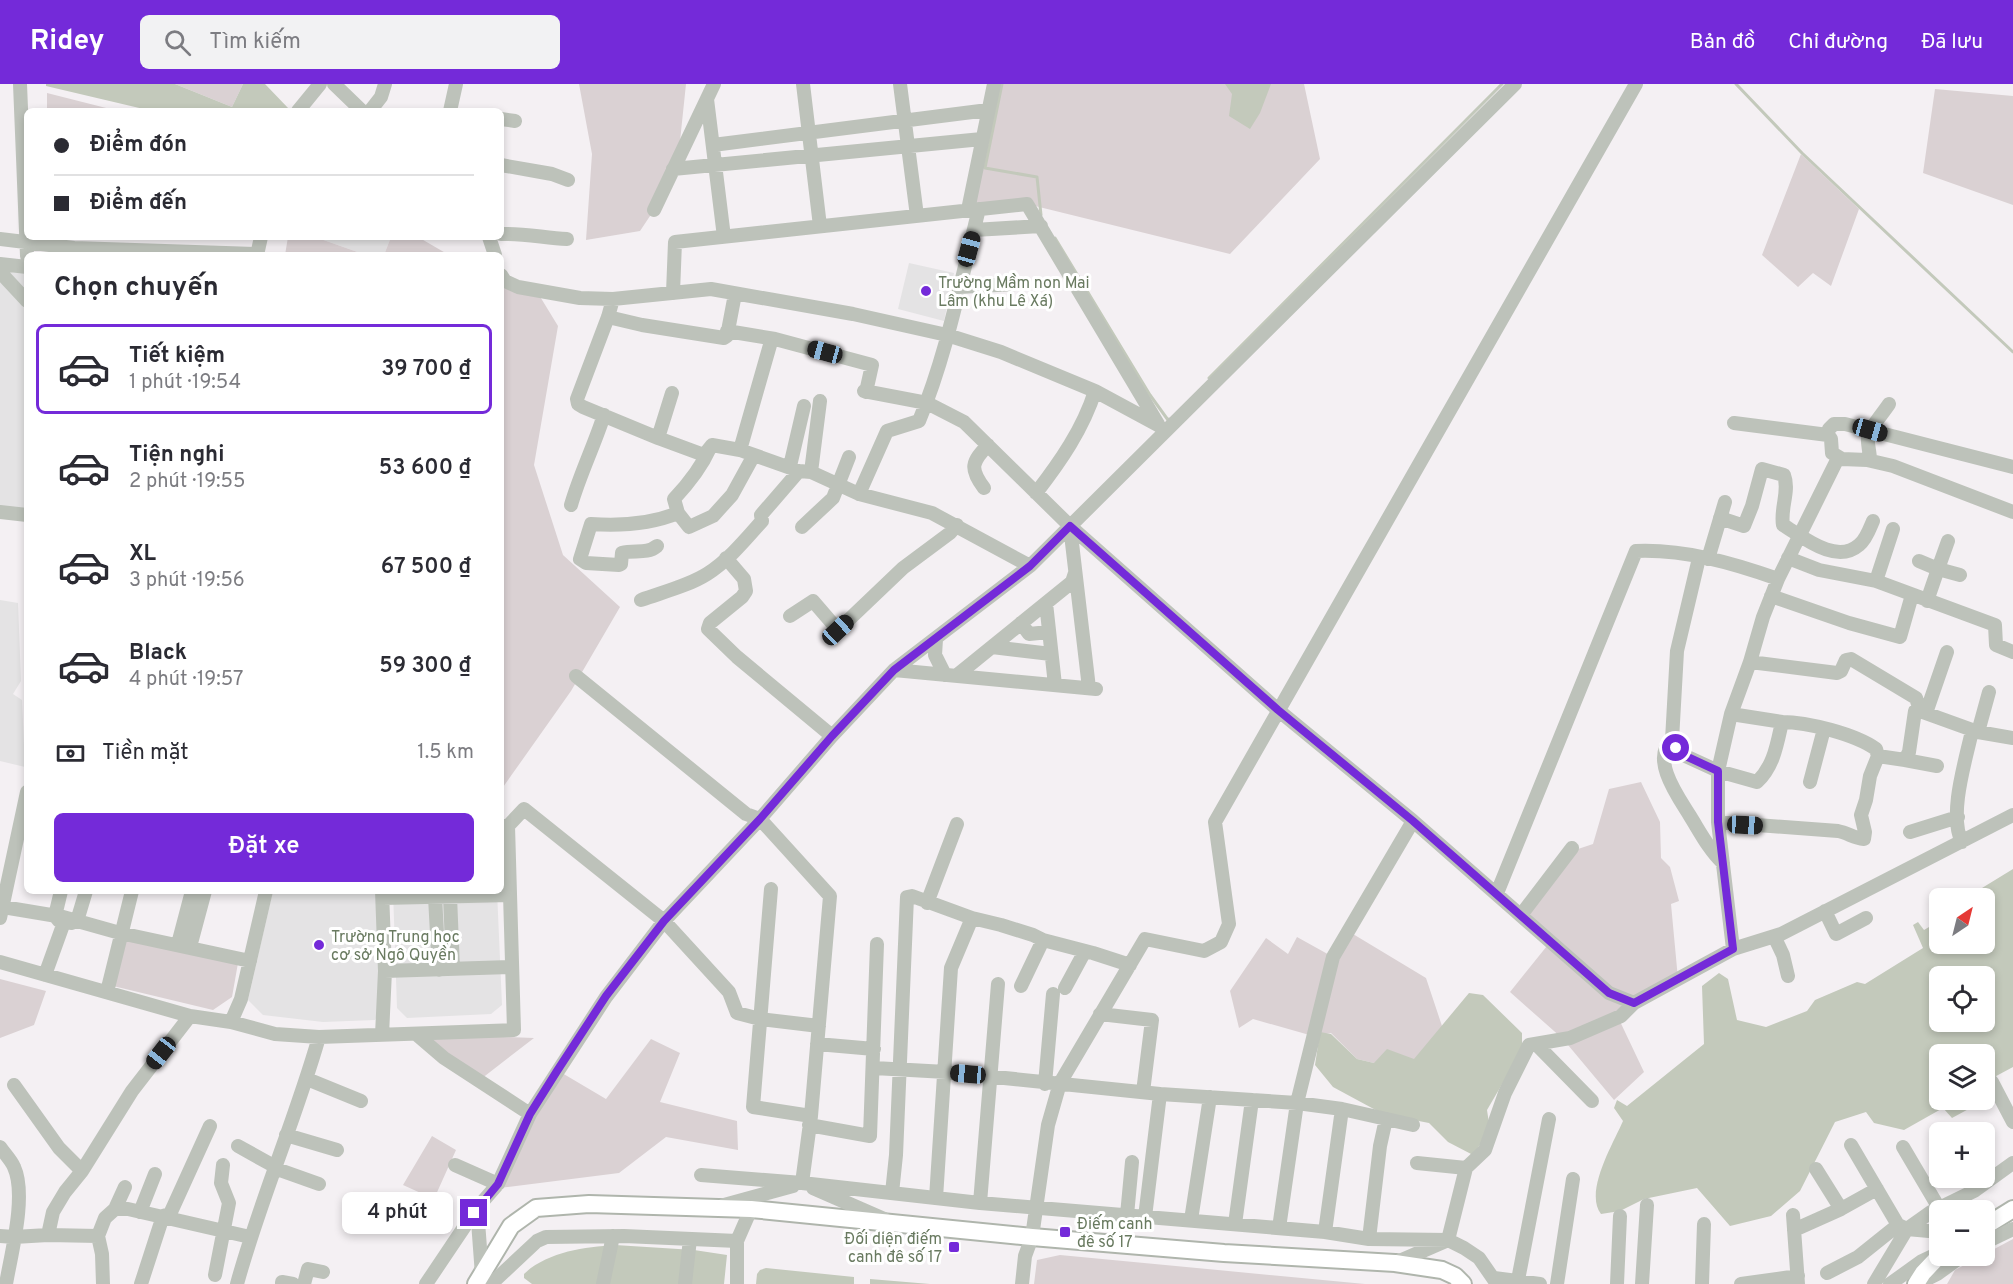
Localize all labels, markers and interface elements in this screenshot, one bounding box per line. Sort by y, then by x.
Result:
search box [140,15,560,69]
text: Ridey [30,24,104,60]
icon: search [161,26,194,59]
text: Tìm kiếm [209,29,301,56]
text: Bản đồ [1690,29,1755,56]
text: Chỉ đường [1788,29,1888,56]
text: Đã lưu [1921,29,1983,56]
text: Điểm đón [90,132,187,159]
text: Điểm đến [90,190,187,217]
car [956,229,982,269]
text: Chọn chuyến [54,271,219,305]
place label: Trường Mầm non Mai Lâm (khu Lê Xá) [938,273,1090,312]
marker: Trường Mầm non Mai Lâm (khu Lê Xá) [919,284,933,298]
car [805,339,845,365]
icon: car [57,342,111,396]
text: Tiết kiệm [129,343,225,370]
text: 39 700 ₫ [381,356,471,383]
text: 1 phút · 19:54 [129,370,241,396]
car [1850,416,1890,444]
icon: car [57,441,111,495]
text: Tiện nghi [129,442,224,469]
text: 53 600 ₫ [379,455,471,482]
text: 2 phút · 19:55 [129,469,245,495]
icon: car [57,540,111,594]
text: XL [129,541,156,568]
text: 67 500 ₫ [381,554,471,581]
text: 3 phút · 19:56 [129,568,245,594]
car [819,611,857,649]
icon: car [57,639,111,693]
text: Black [129,640,187,667]
text: 59 300 ₫ [379,653,471,680]
text: 4 phút · 19:57 [129,667,243,693]
route start [1662,734,1689,761]
icon: cash [54,737,87,770]
text: Tiền mặt [102,740,189,767]
text: 1.5 km [417,740,474,766]
button: Đặt xe [54,813,474,882]
car [1727,815,1763,835]
north arrow [1929,888,1995,954]
map controls [1929,888,1995,1266]
place label: Trường Trung học cơ sở Ngô Quyền [331,928,460,966]
marker: Trường Trung học cơ sở Ngô Quyền [312,938,326,952]
button: locate [1929,966,1995,1032]
car [143,1033,179,1073]
button: layers [1929,1044,1995,1110]
car [949,1063,987,1085]
button: + [1929,1122,1995,1188]
callout: 4 phút [342,1192,453,1234]
route end [460,1199,487,1226]
text: 4 phút [367,1200,428,1226]
button: − [1929,1200,1995,1266]
place label: Điếm canh đê số 17 [1077,1214,1153,1253]
marker: Điếm canh đê số 17 [1058,1225,1072,1239]
place label: Đối diện điếm canh đê số 17 [844,1229,942,1268]
marker: Đối diện điếm canh đê số 17 [947,1240,961,1254]

